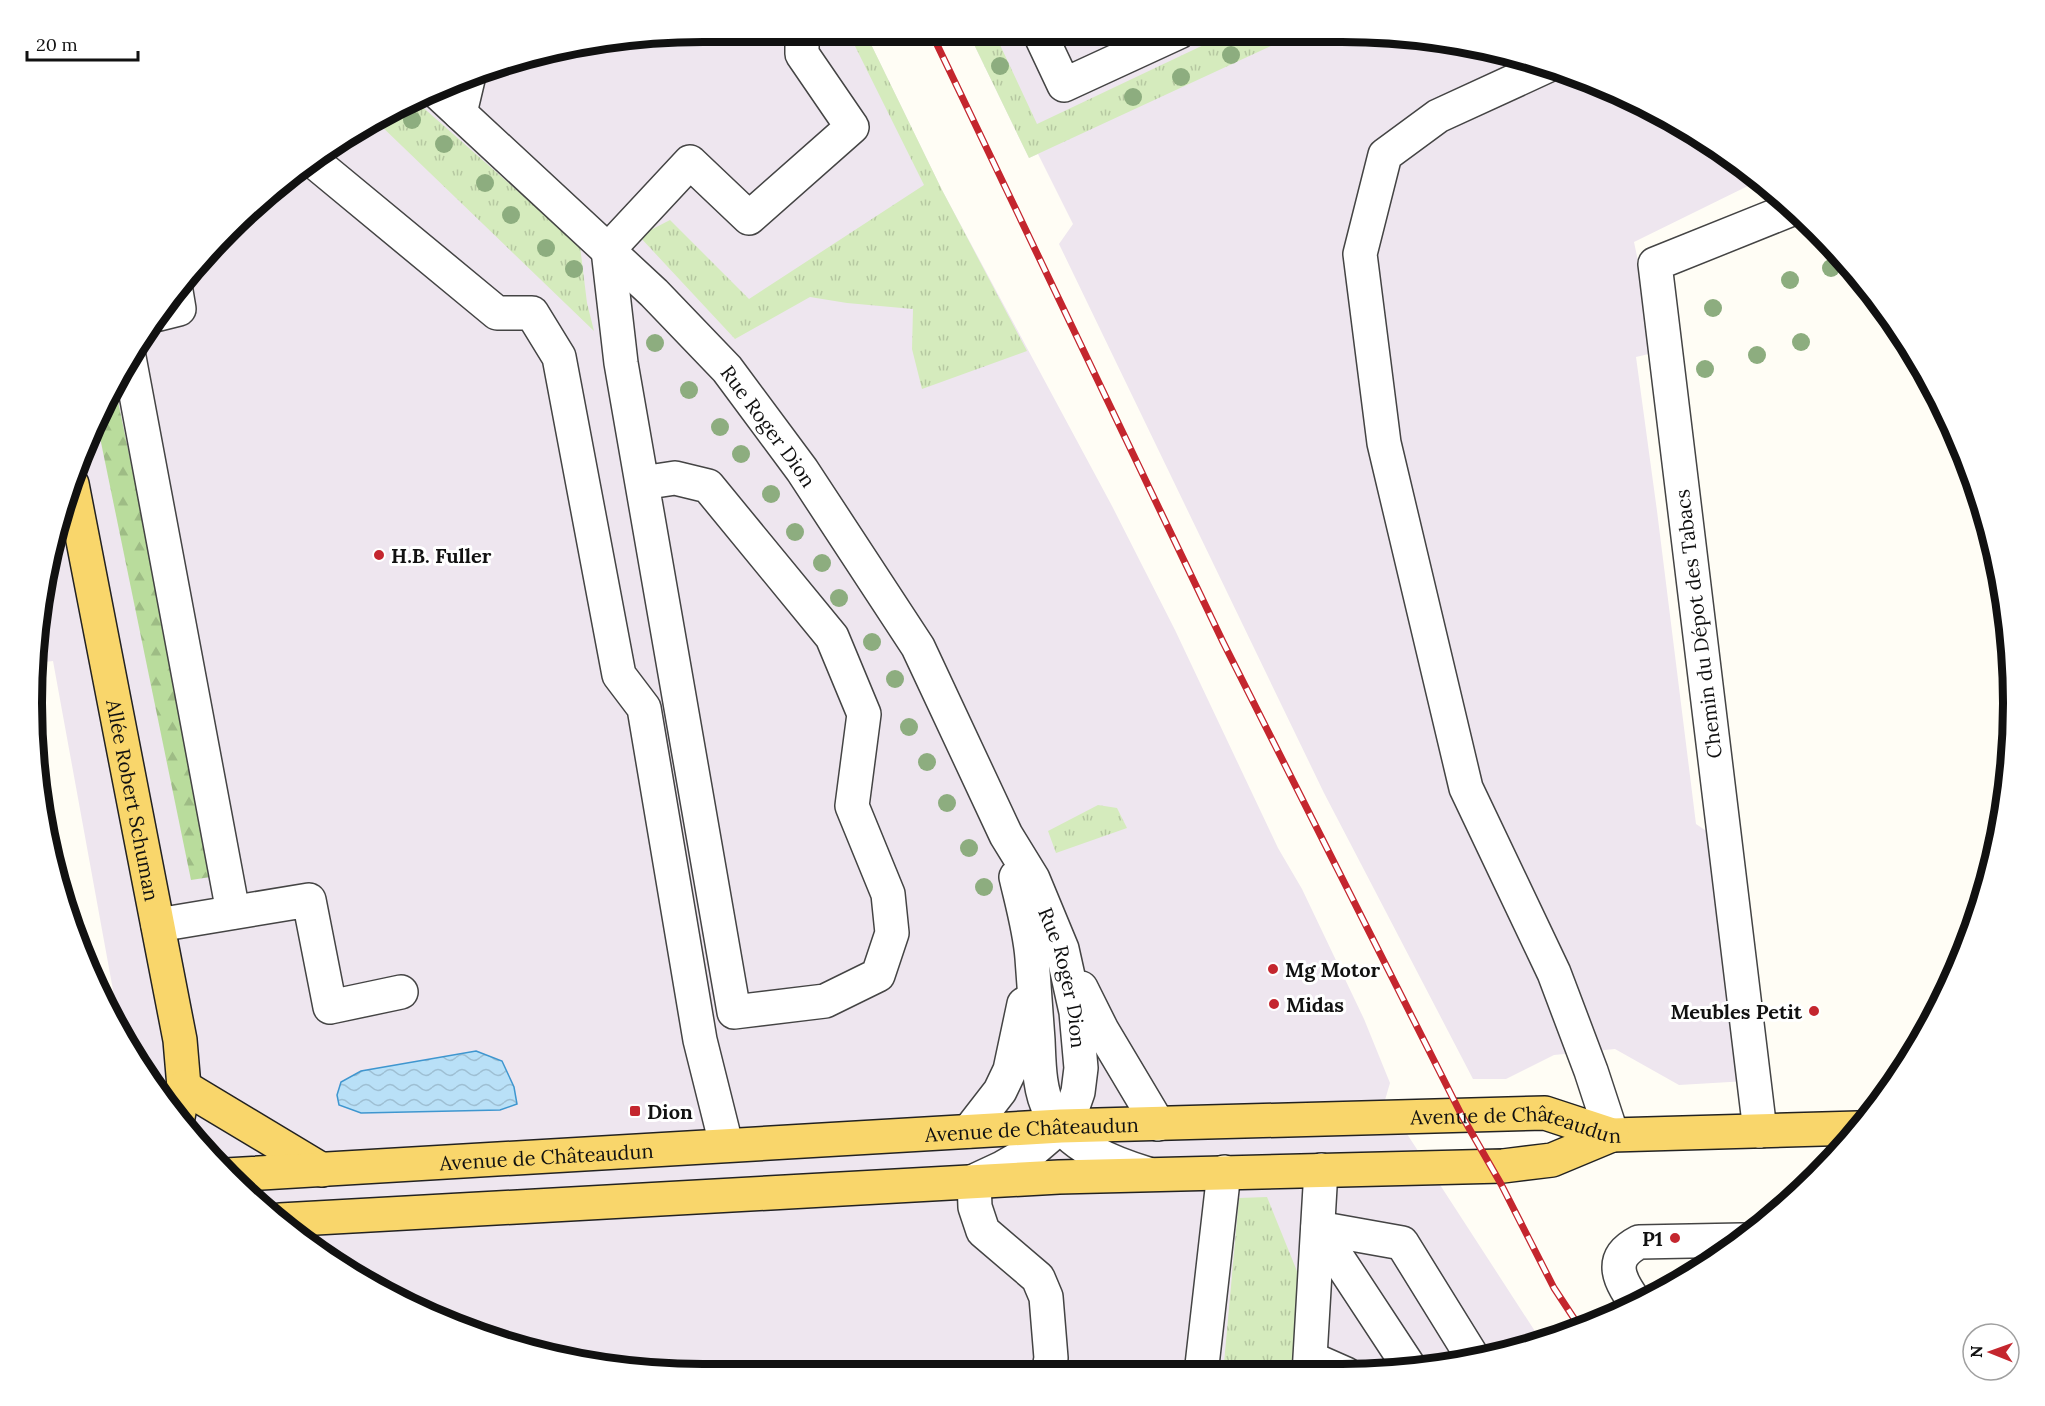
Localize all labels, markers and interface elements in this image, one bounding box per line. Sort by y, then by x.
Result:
scale bar [27,24,138,62]
text: 20 m [36,33,78,56]
street label: Rue Roger Dion [716,360,822,491]
street label: Chemin du Dépot des Tabacs [1669,488,1727,760]
place label: H.B. Fuller [391,543,492,568]
marker: H.B. Fuller [372,548,386,562]
street label: Allée Robert Schuman [101,696,165,903]
street label: Rue Roger Dion [1034,903,1092,1049]
place label: Mg Motor [1285,957,1380,982]
marker: Mg Motor [1266,962,1280,976]
place label: Midas [1286,992,1344,1017]
marker: Midas [1267,997,1281,1011]
place label: Meubles Petit [1670,999,1803,1024]
marker: Meubles Petit [1807,1004,1821,1018]
place label: Dion [647,1099,693,1124]
street label: Avenue de Châteaudun [1409,1100,1621,1148]
marker: Dion [628,1104,642,1118]
street label: Avenue de Châteaudun [923,1111,1139,1147]
street label: Avenue de Châteaudun [438,1137,654,1175]
place label: P1 [1642,1226,1663,1251]
marker: P1 [1668,1231,1682,1245]
north arrow [1961,1322,2021,1382]
text: N [1966,1345,1986,1358]

